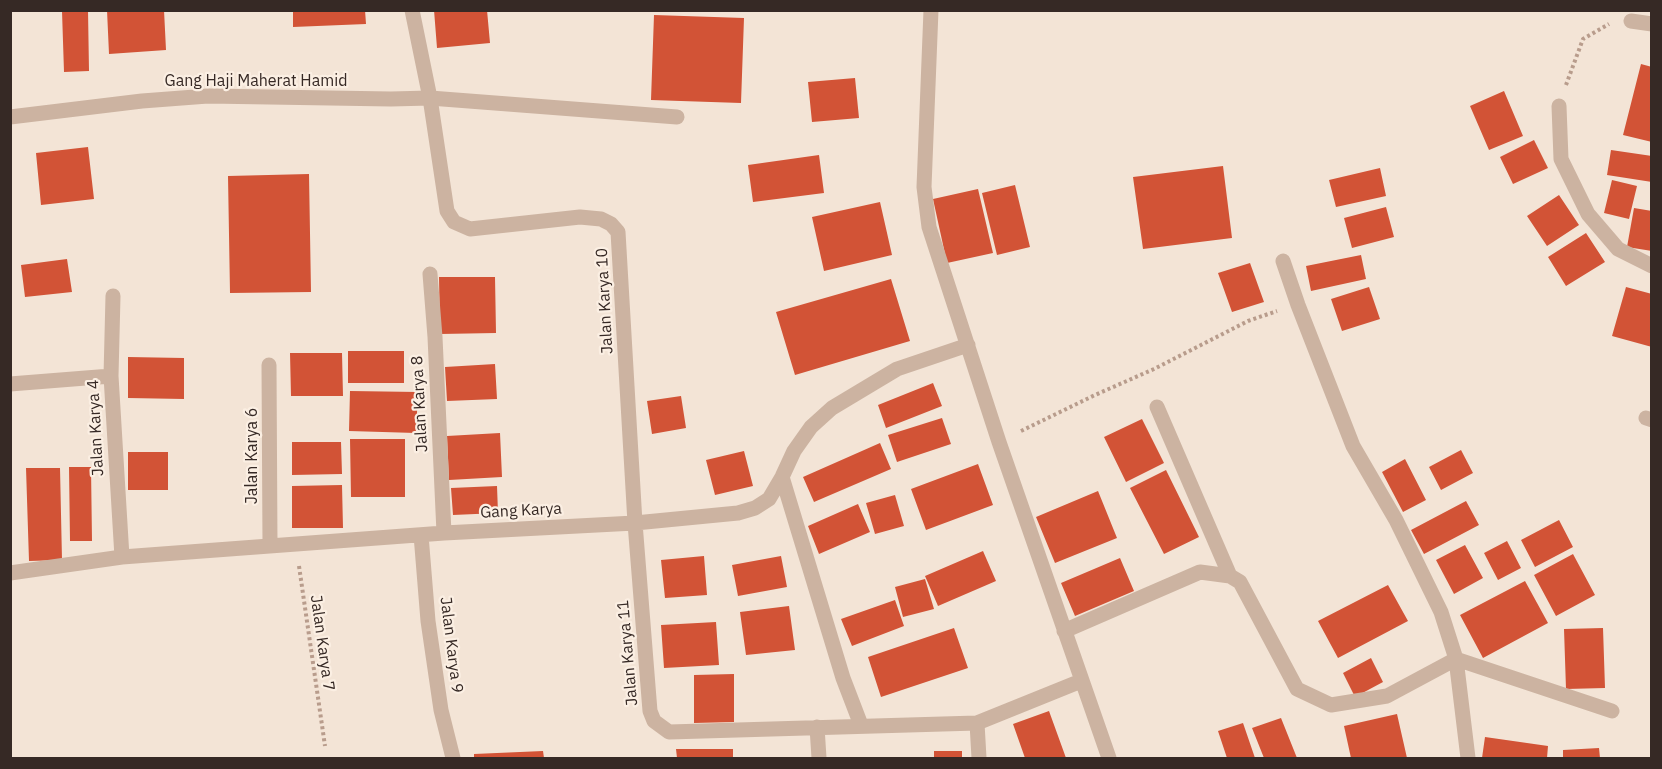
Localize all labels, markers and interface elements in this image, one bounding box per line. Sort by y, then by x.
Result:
street label: Gang Haji Maherat Hamid [165,71,347,91]
street label: Jalan Karya 10 [593,247,617,355]
street label: Jalan Karya 8 [408,355,432,453]
street label: Jalan Karya 4 [84,379,108,477]
street label: Jalan Karya 6 [242,408,262,504]
street label: Gang Karya [480,499,562,523]
street label: Jalan Karya 7 [306,594,338,692]
street label: Jalan Karya 9 [436,596,466,694]
street label: Jalan Karya 11 [614,599,642,707]

